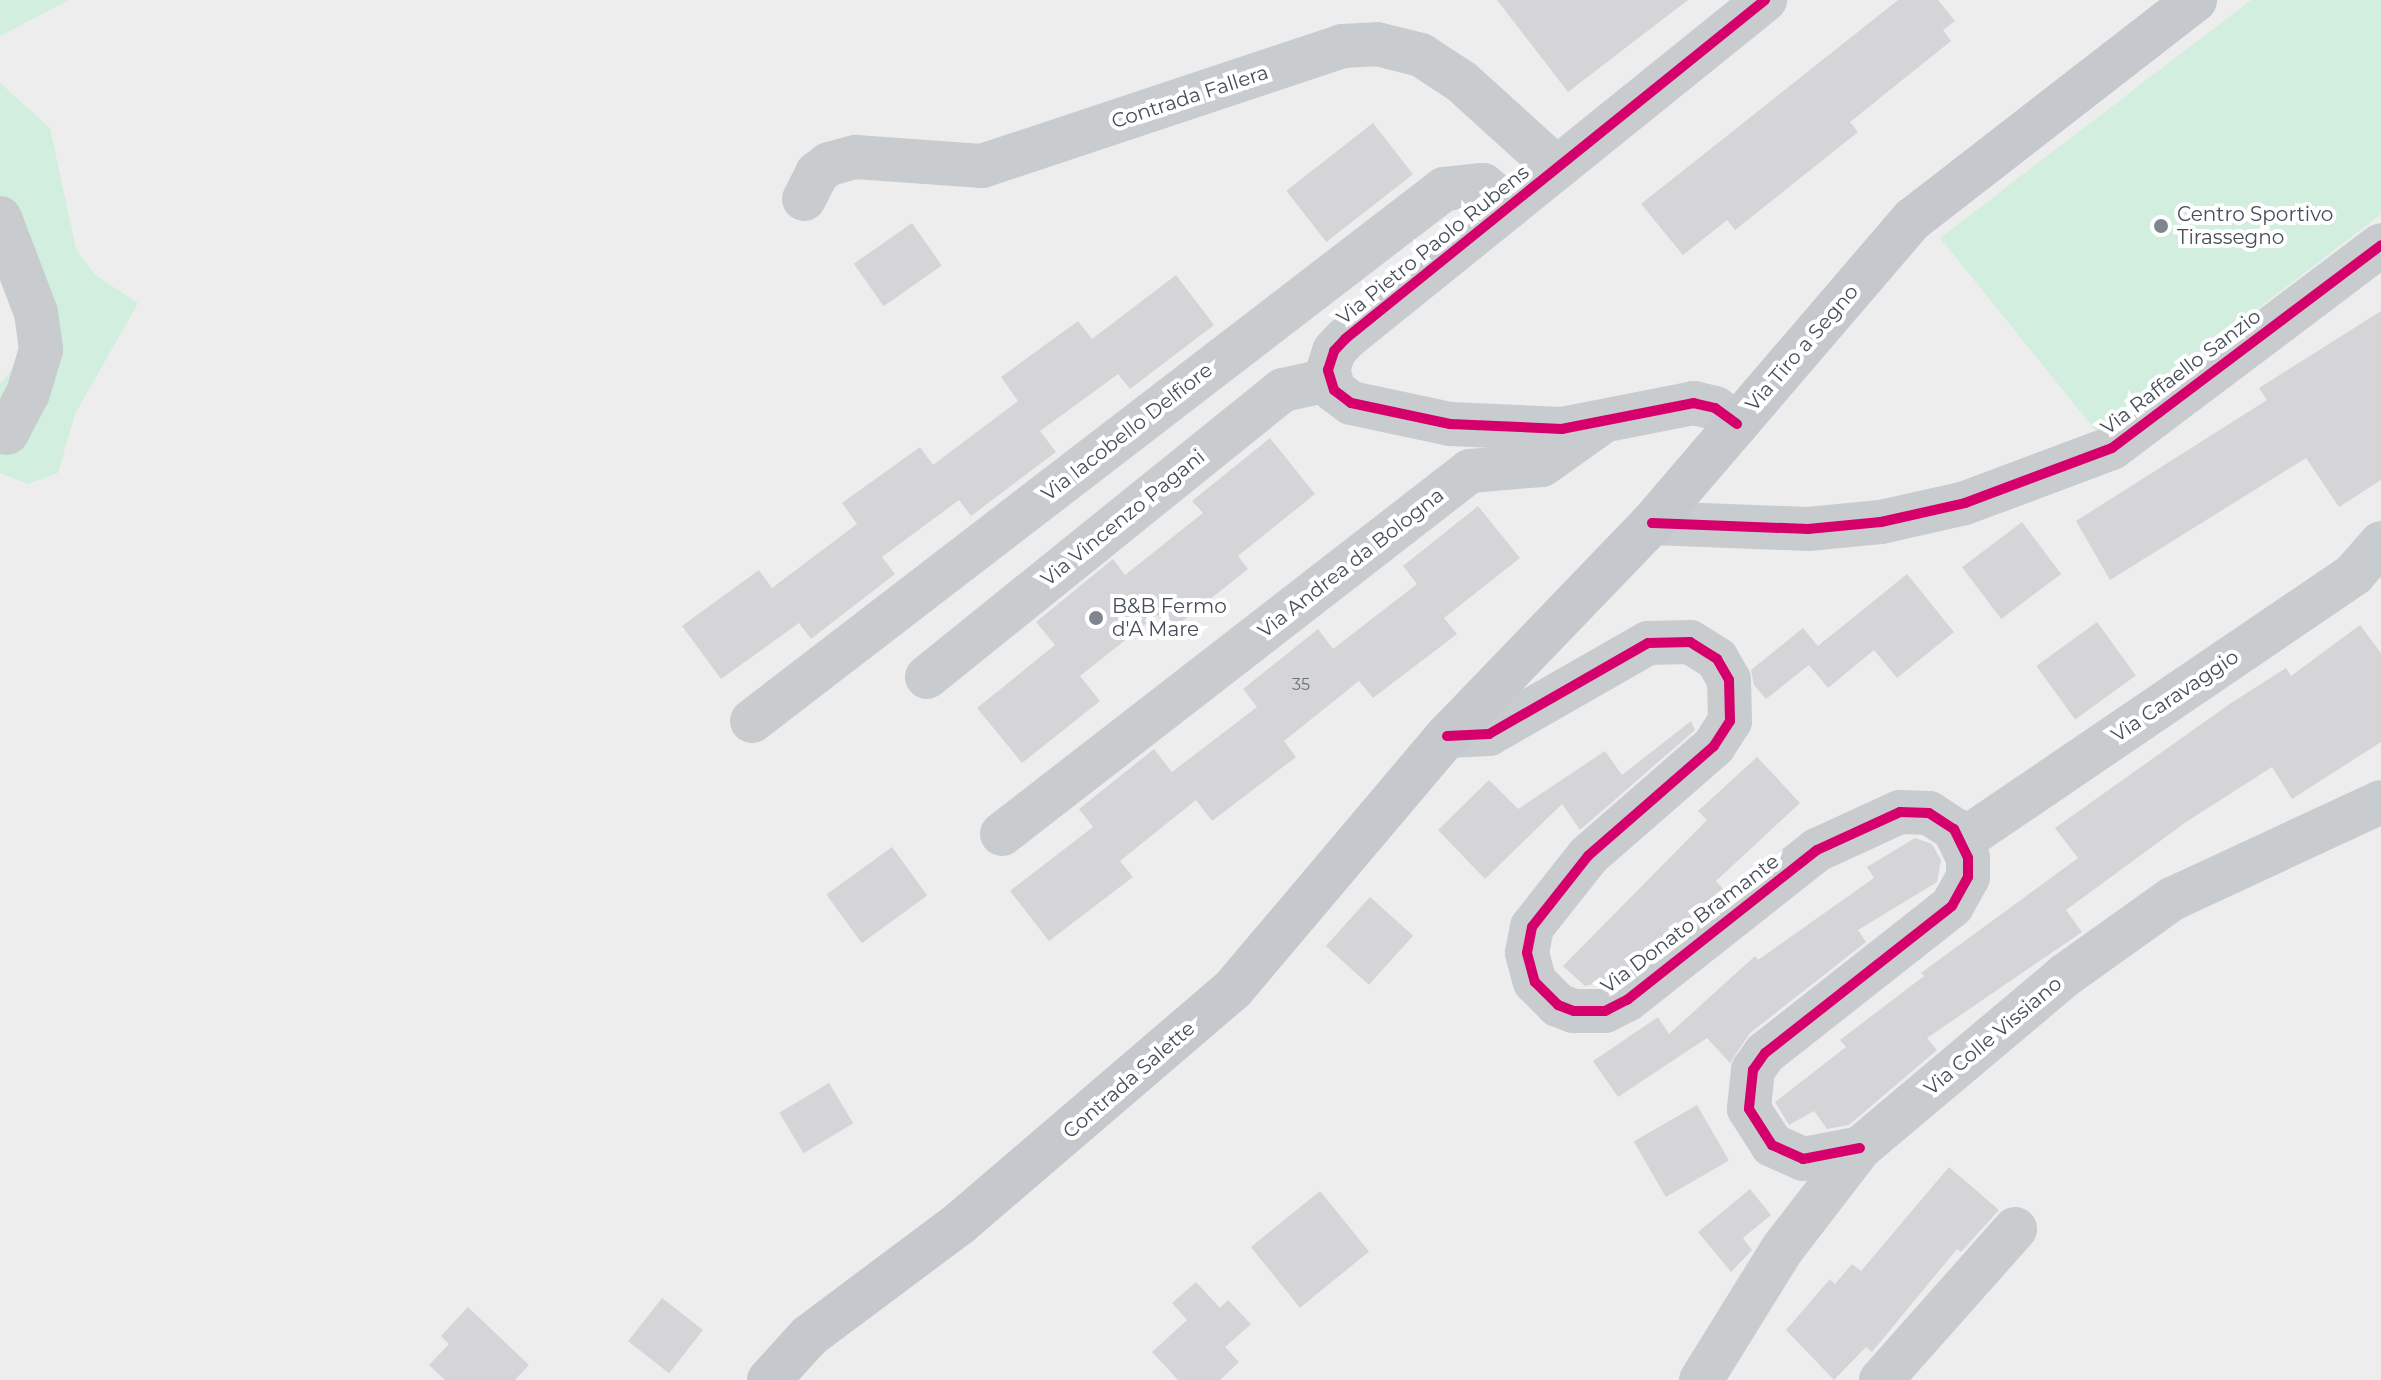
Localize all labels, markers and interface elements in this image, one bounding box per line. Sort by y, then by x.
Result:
street label: Contrada Fallera [1109,60,1271,134]
street label: Via Pietro Paolo Rubens [1332,160,1534,330]
place label: Centro Sportivo Tirassegno [2177,202,2333,249]
marker: Centro Sportivo Tirassegno [2152,217,2170,235]
street label: Via Tiro a Segno [1741,280,1863,416]
street label: Via Raffaello Sanzio [2096,304,2266,440]
street label: Via Iacobello Delfiore [1037,358,1217,506]
street label: Via Vincenzo Pagani [1036,445,1210,591]
street label: Via Andrea da Bologna [1253,483,1449,643]
place label: B&B Fermo d'A Mare [1112,594,1227,641]
marker: B&B Fermo d'A Mare [1087,609,1105,627]
street label: Via Caravaggio [2107,645,2243,747]
house number: 35 [1292,675,1310,695]
street label: Via Donato Bramante [1596,849,1784,999]
street label: Via Colle Vissiano [1919,971,2067,1101]
street label: Contrada Salette [1058,1016,1200,1144]

